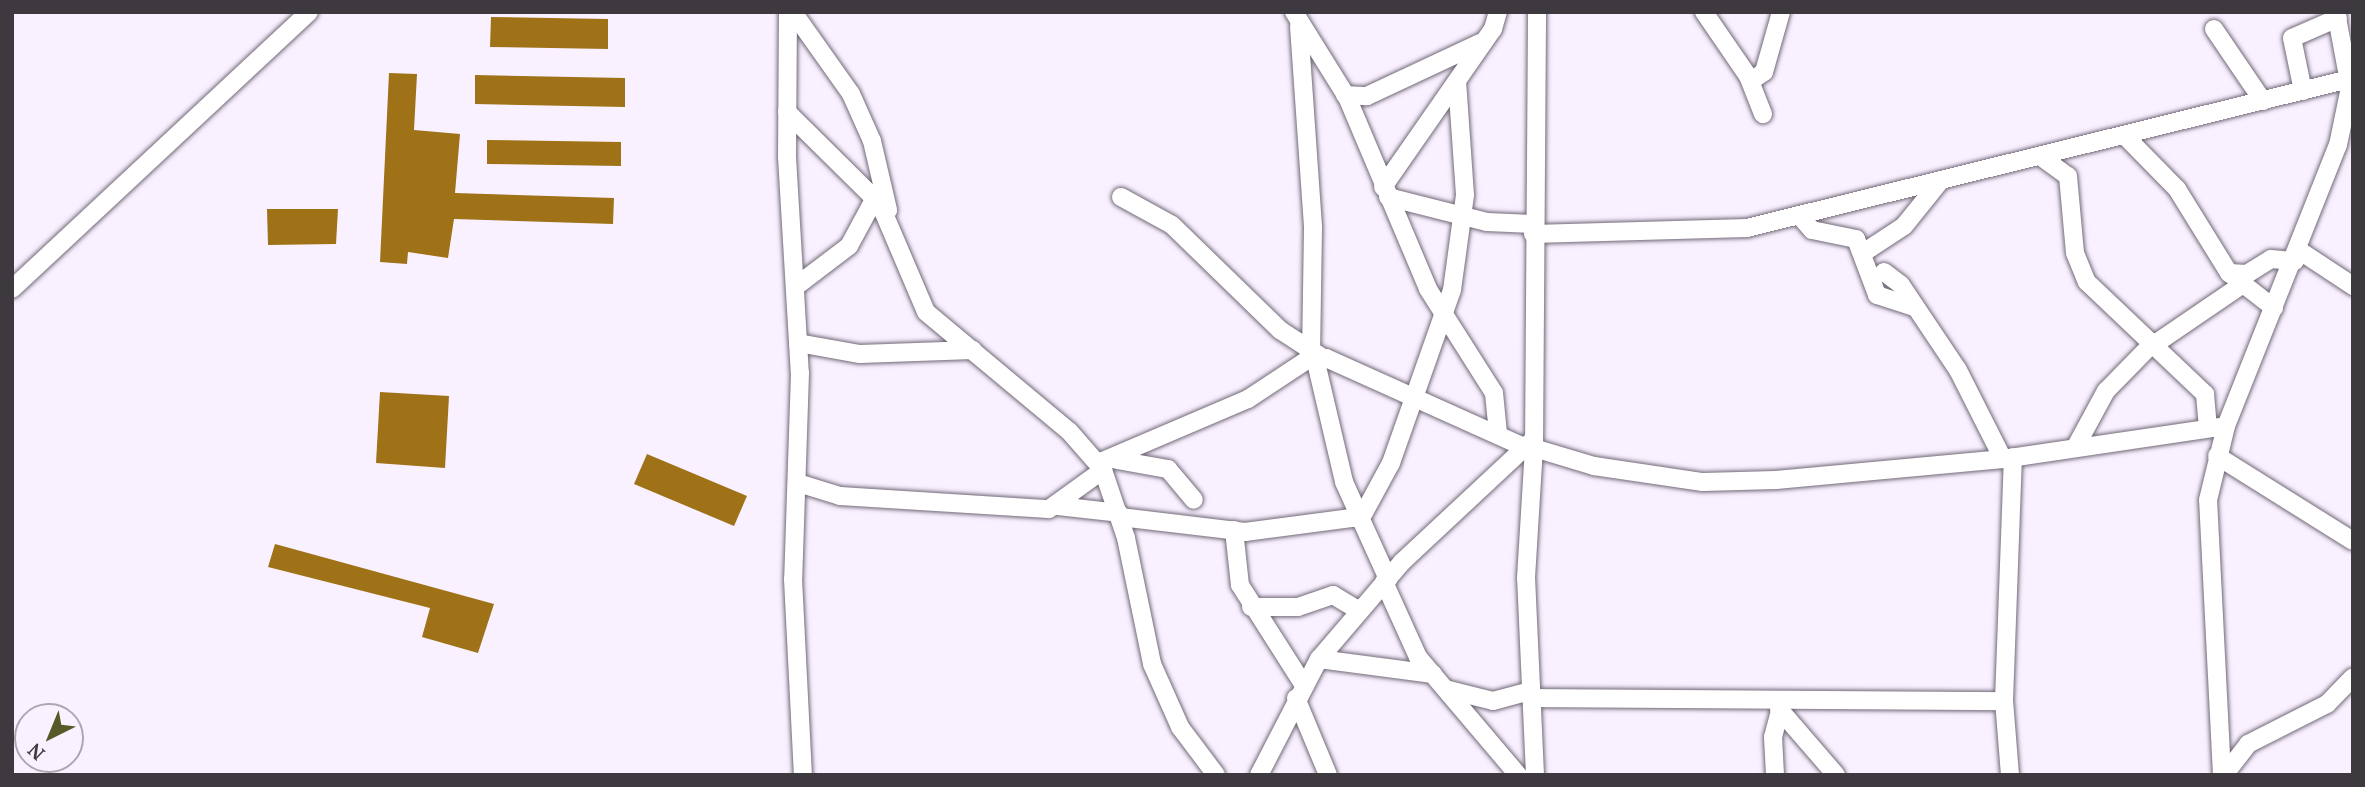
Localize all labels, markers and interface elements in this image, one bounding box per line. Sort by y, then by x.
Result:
north arrow [14,703,84,773]
text: N [22,738,49,766]

